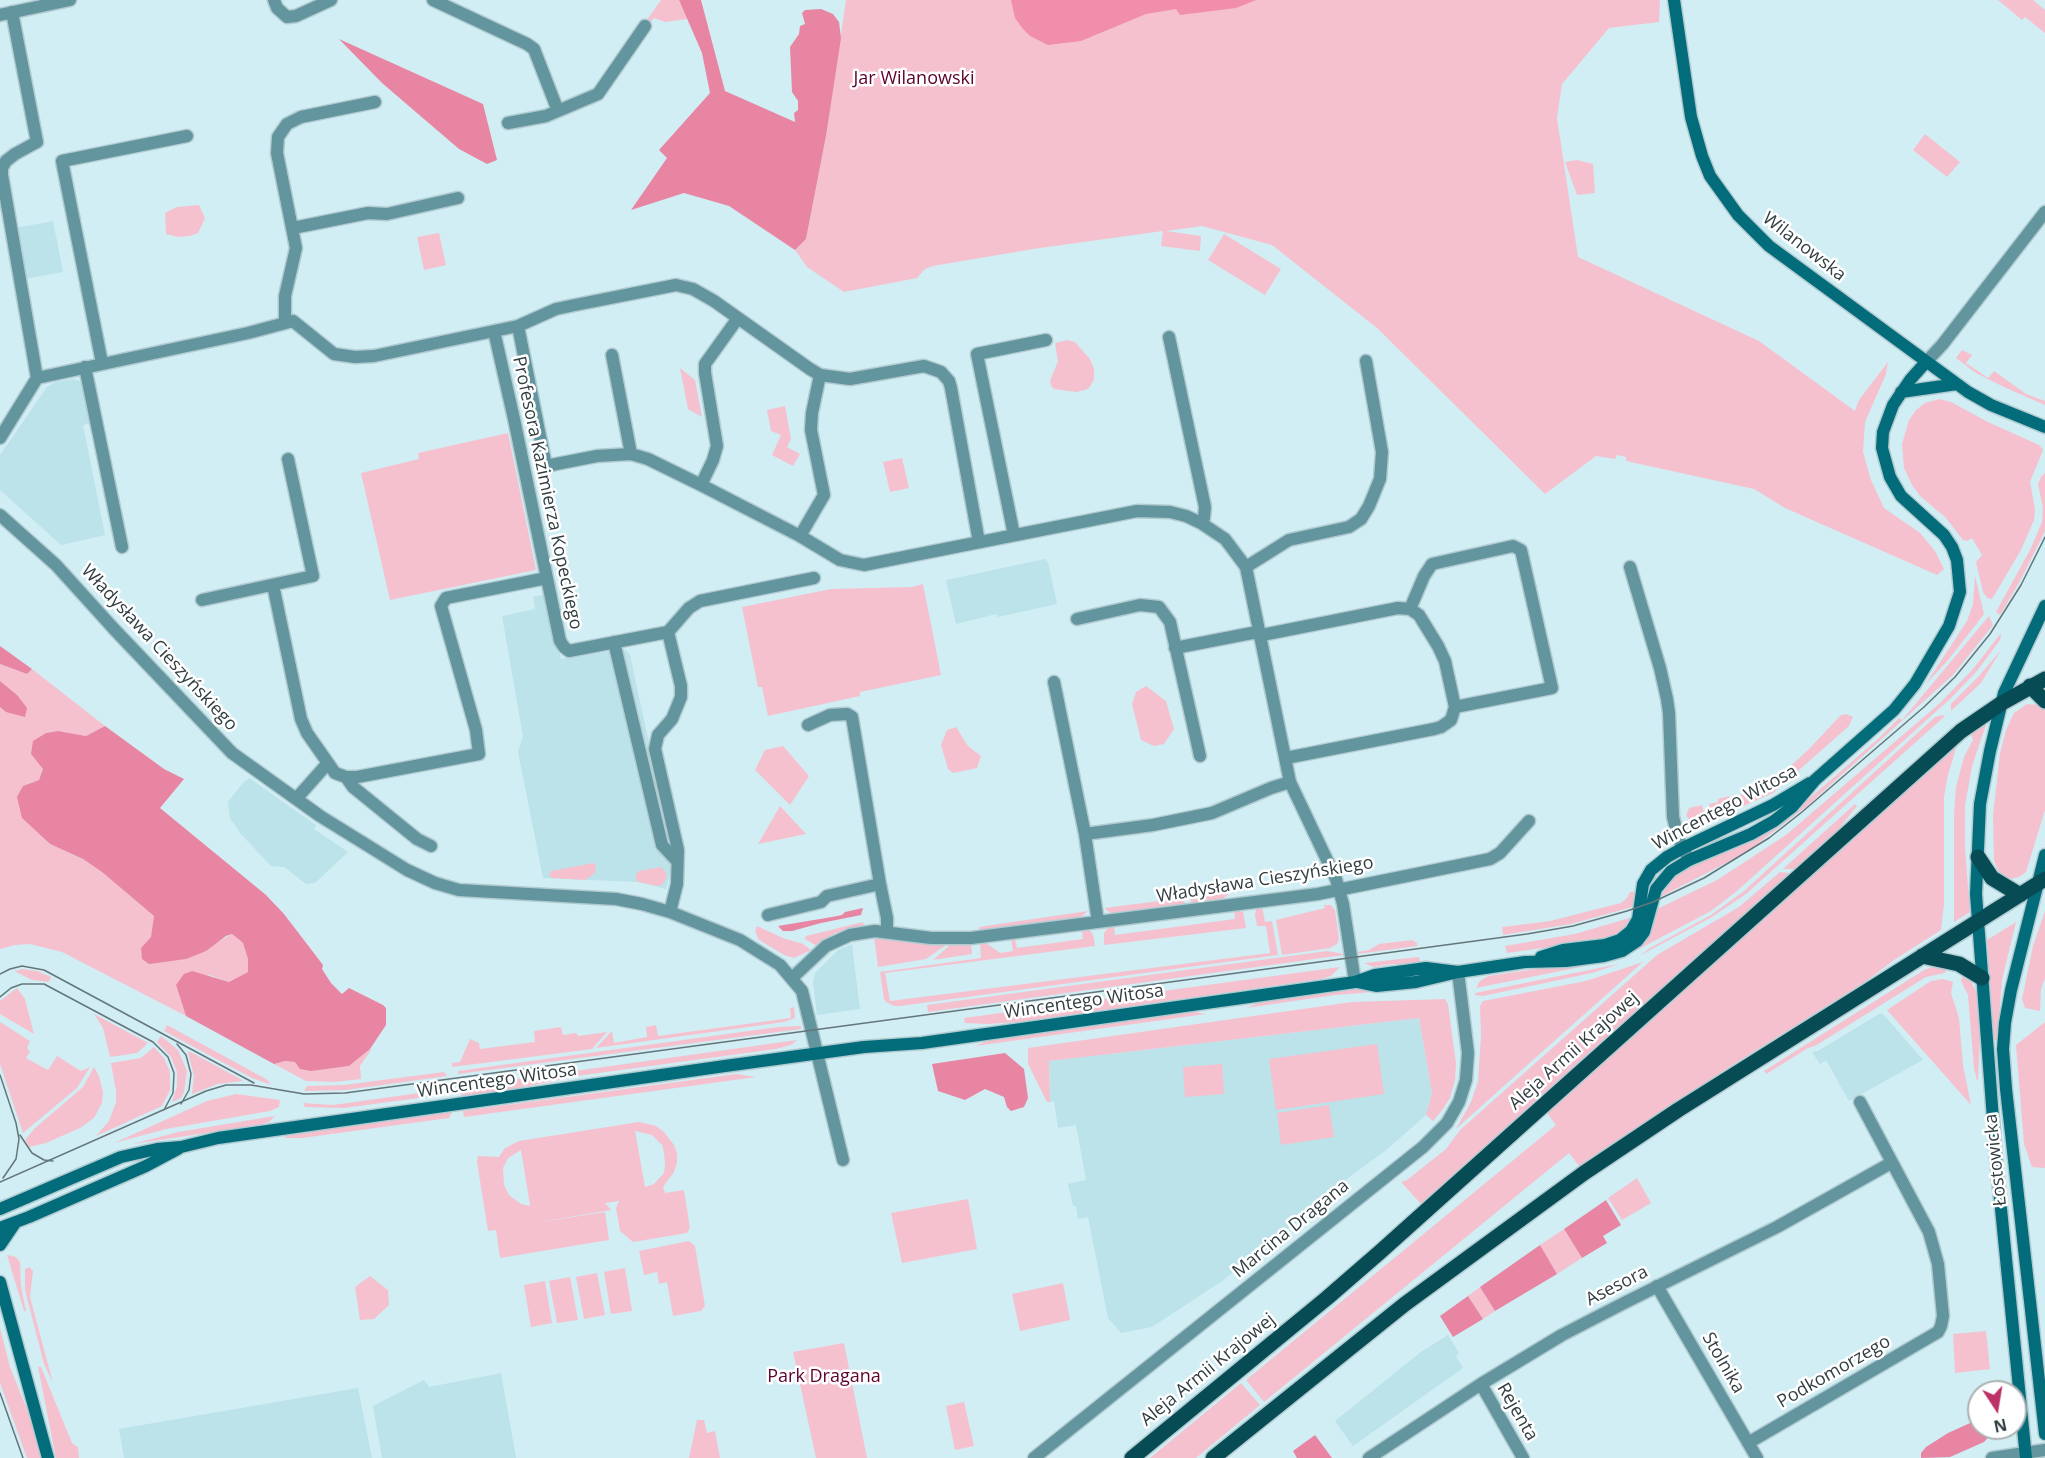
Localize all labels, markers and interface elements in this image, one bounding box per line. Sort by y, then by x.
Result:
park label: Jar Wilanowski [854,68,974,90]
street label: Wilanowska [1758,208,1850,286]
street label: Profesora Kazimierza Kopeckiego [507,354,587,632]
street label: Władysława Cieszyńskiego [76,560,242,736]
street label: Wincentego Witosa [1649,761,1801,855]
street label: Władysława Cieszyńskiego [1155,852,1375,908]
street label: Wincentego Witosa [1003,980,1165,1024]
street label: Aleja Armii Krajowej [1505,987,1643,1115]
street label: Wincentego Witosa [416,1059,578,1103]
street label: Łostowicka [1980,1113,2012,1207]
street label: Marcina Dragana [1228,1175,1354,1283]
street label: Asesora [1582,1261,1652,1311]
street label: Aleja Armii Krajowej [1136,1309,1280,1431]
street label: Stolnika [1697,1329,1749,1397]
street label: Podkomorzego [1774,1331,1894,1413]
park label: Park Dragana [767,1366,881,1388]
street label: Rejenta [1492,1379,1542,1445]
north arrow [1967,1380,2027,1440]
text: N [1992,1414,2009,1438]

